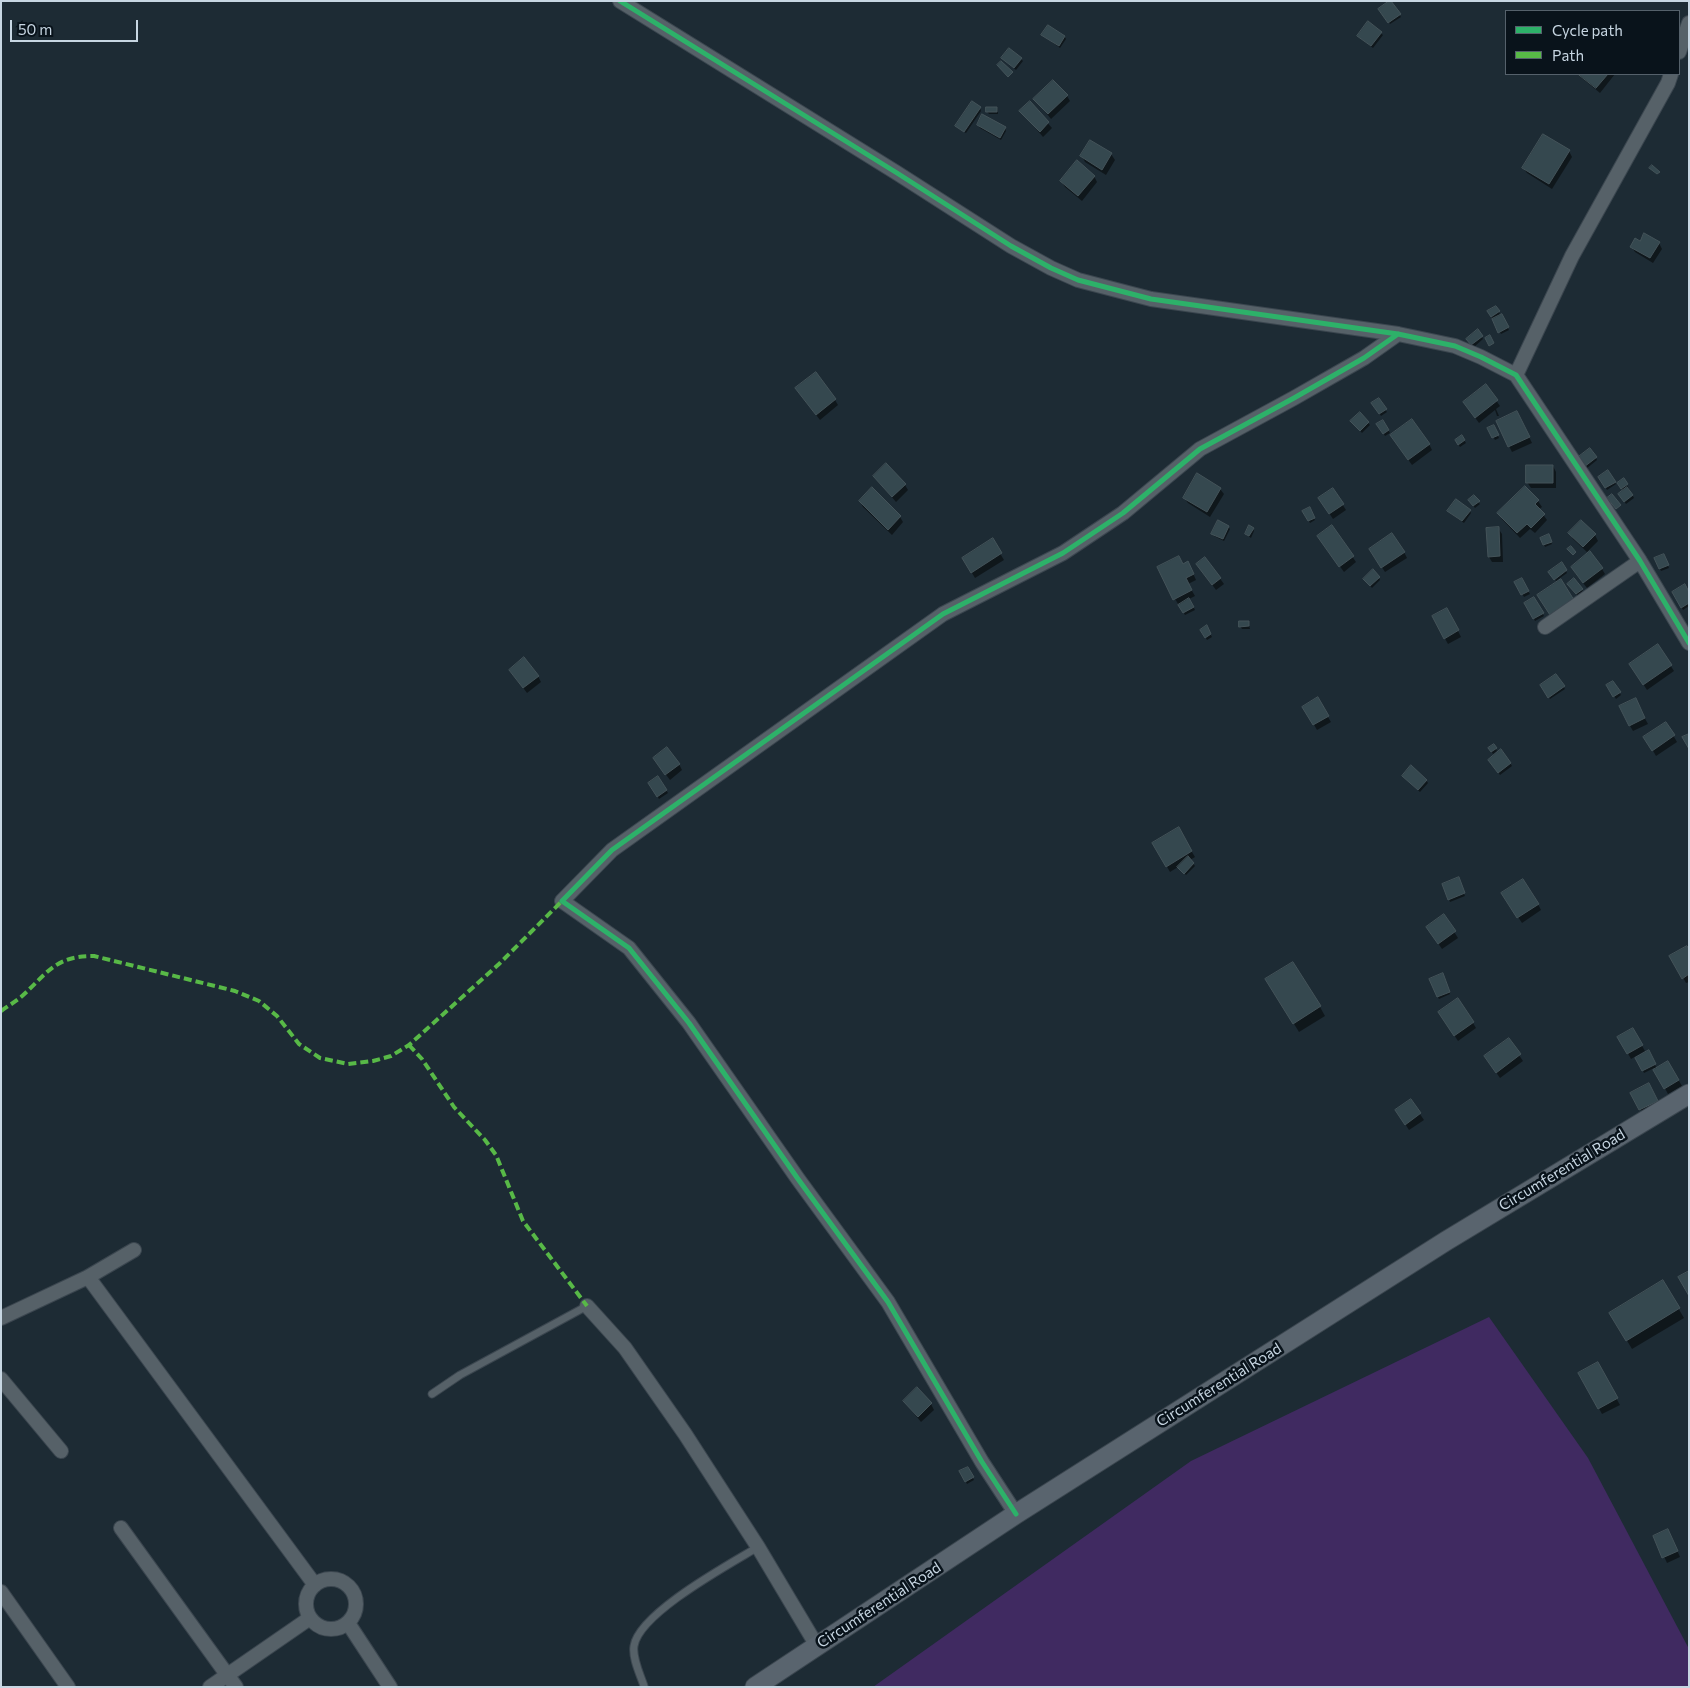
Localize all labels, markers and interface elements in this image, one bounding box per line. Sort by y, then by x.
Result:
scale bar [12,10,140,42]
legend [1505,10,1680,75]
text: 50 m [18,20,52,38]
text: Cycle path [1552,21,1623,39]
text: Path [1552,46,1584,64]
street label: Circumferential Road [1496,1125,1628,1215]
street label: Circumferential Road [1153,1339,1285,1431]
street label: Circumferential Road [814,1558,944,1652]

